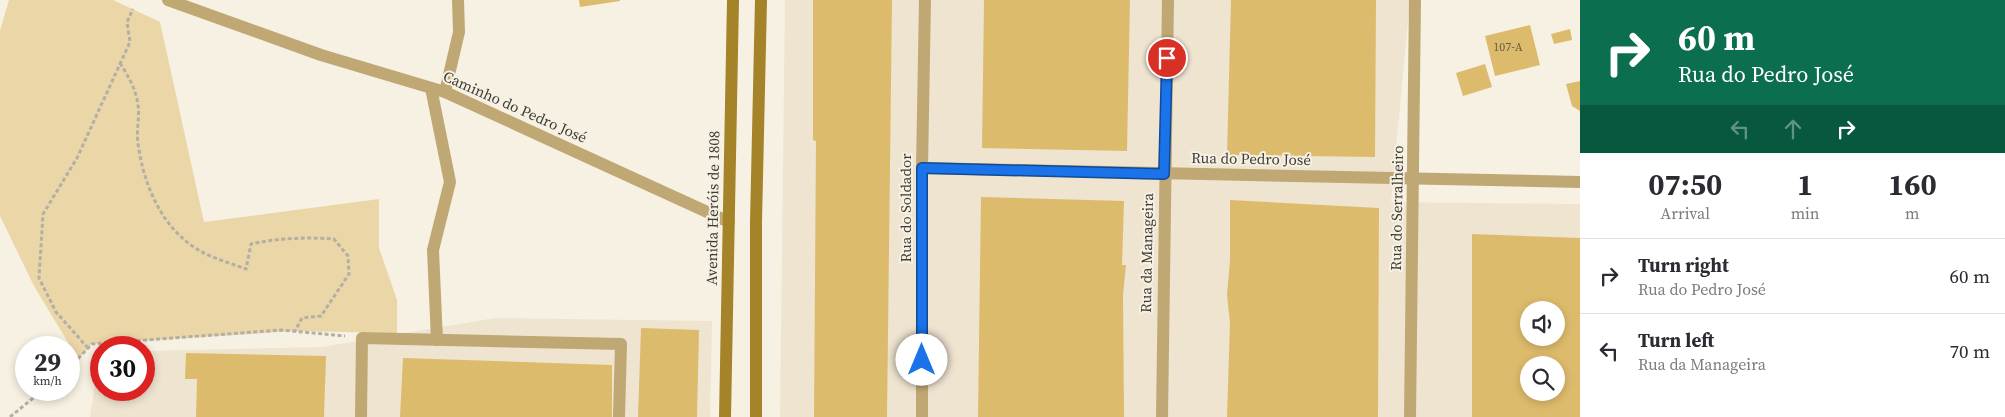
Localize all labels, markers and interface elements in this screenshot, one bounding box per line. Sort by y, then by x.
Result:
text: 60 m [1678,14,1755,62]
icon: right [1595,20,1660,85]
pin [1146,37,1188,79]
house number: 107-A [1493,39,1523,55]
icon: arrive [1153,44,1181,72]
text: Rua do Pedro José [1678,59,1854,89]
street label: Caminho do Pedro José [440,65,591,148]
icon: left [1726,115,1754,143]
icon: ahead [1779,115,1807,143]
icon: right [1832,115,1860,143]
street label: Avenida Heróis de 1808 [701,130,724,286]
street label: Rua do Serralheiro [1385,145,1408,271]
street label: Rua do Pedro José [1191,147,1312,170]
street label: Rua do Soldador [895,153,916,263]
text: 07:50 [1648,164,1722,205]
text: 1 [1797,164,1813,205]
text: 160 [1888,164,1937,205]
street label: Rua da Manageira [1135,193,1158,313]
text: Arrival [1661,202,1710,224]
text: min [1791,202,1820,224]
text: m [1905,202,1919,224]
text: Turn right [1638,252,1729,278]
icon: right [1595,262,1623,290]
text: 60 m [1949,263,1990,289]
text: Rua do Pedro José [1638,278,1766,300]
map controls [1520,301,1565,401]
button: sound [1520,301,1565,346]
text: Turn left [1638,327,1714,353]
position arrow [895,333,947,385]
speed limit sign: 30 [90,336,155,401]
icon: left [1595,337,1623,365]
text: 70 m [1949,338,1990,364]
text: 29 [34,345,61,379]
text: Rua da Manageira [1638,353,1766,375]
button: search [1520,356,1565,401]
text: km/h [33,373,62,389]

